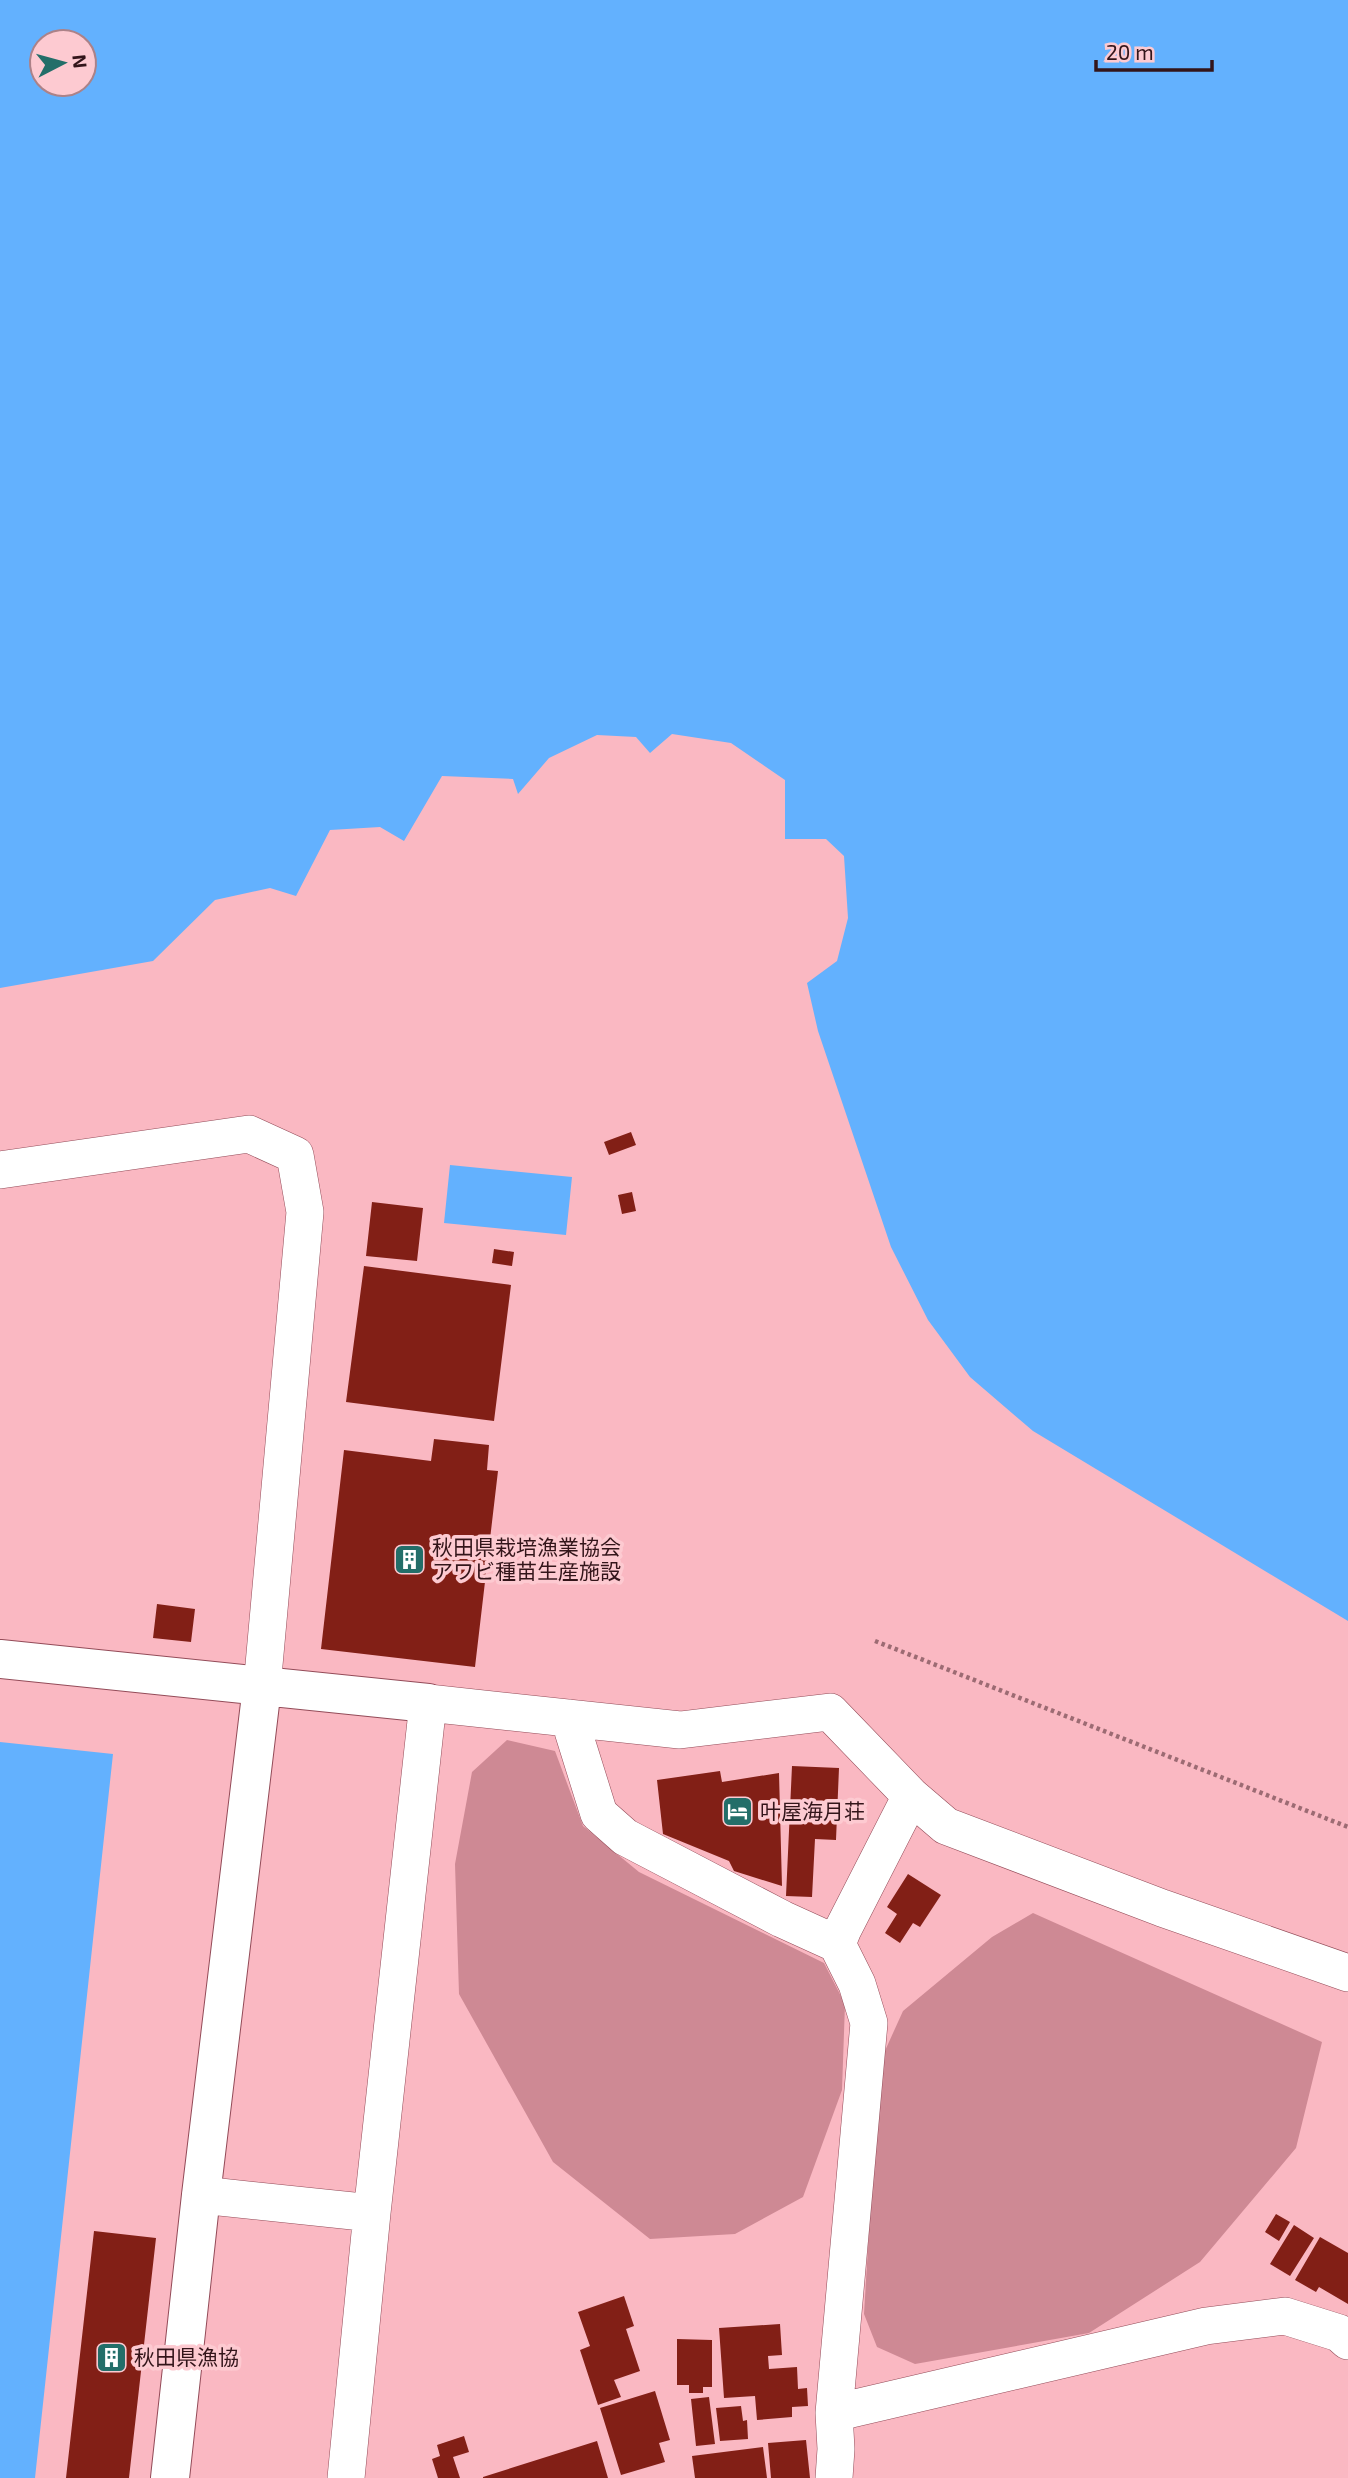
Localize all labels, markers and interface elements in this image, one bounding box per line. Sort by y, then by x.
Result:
north arrow [28,28,98,98]
scale bar [1096,28,1212,72]
text: 20 m [1106,39,1154,64]
text: N [68,53,93,69]
place label: 秋田県栽培漁業協会 アワビ種苗生産施設 [432,1534,621,1583]
building icon: 秋田県栽培漁業協会 アワビ種苗生産施設 [392,1543,426,1577]
hotel icon: 叶屋海月荘 [720,1795,754,1829]
place label: 叶屋海月荘 [760,1798,865,1823]
building icon: 秋田県漁協 [94,2341,128,2375]
place label: 秋田県漁協 [134,2344,239,2369]

